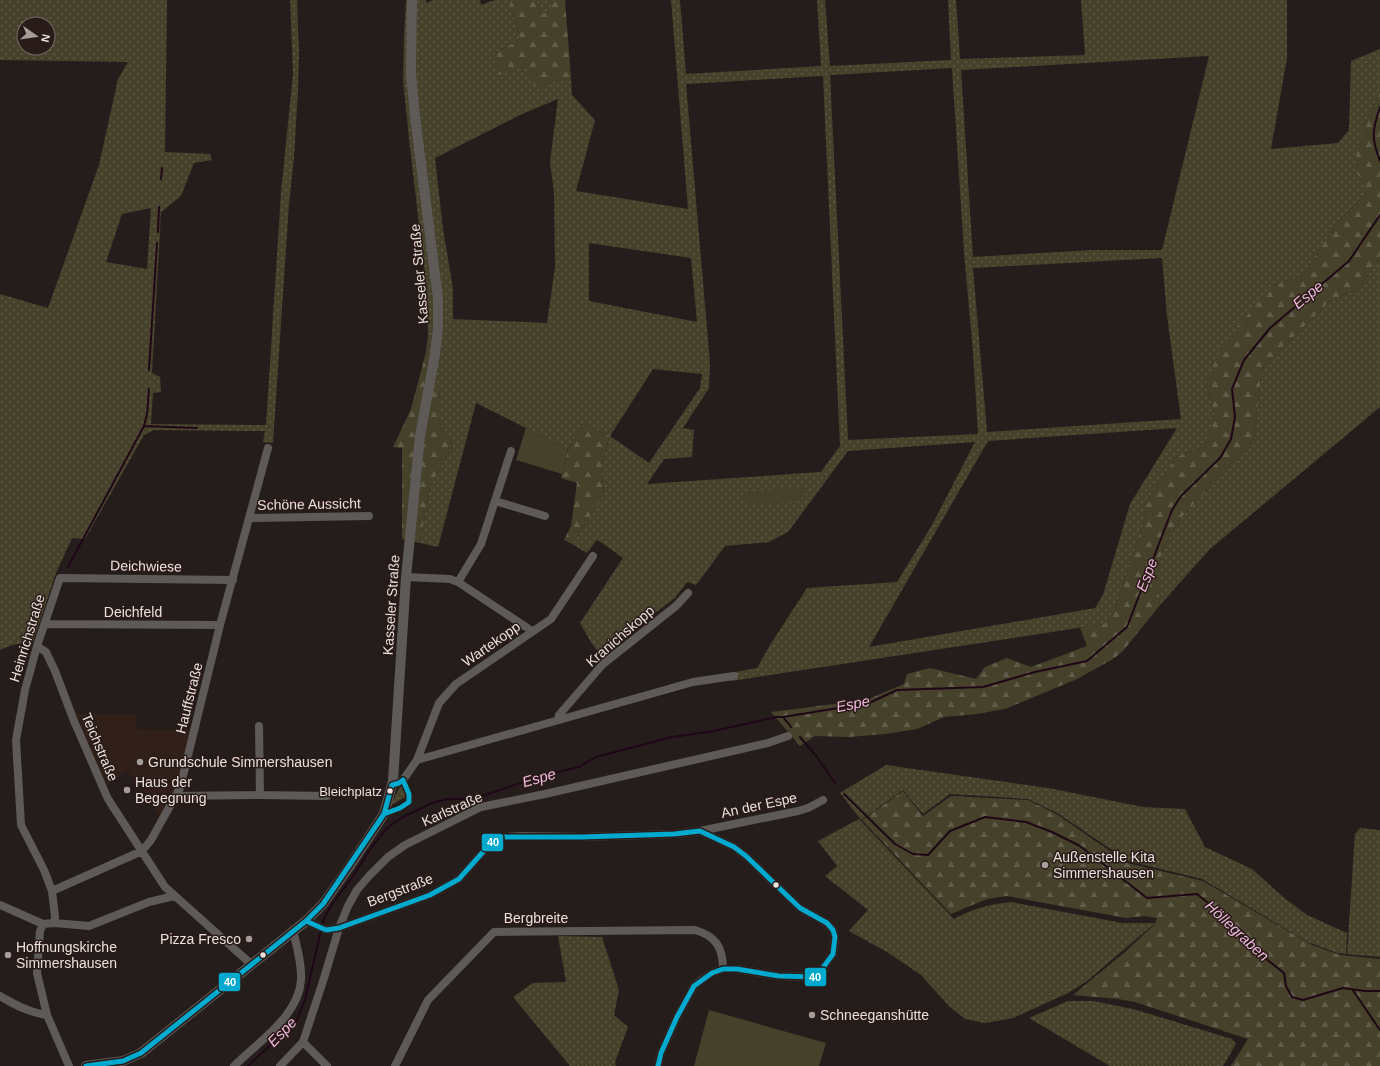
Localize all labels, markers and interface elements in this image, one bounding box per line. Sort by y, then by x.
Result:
north arrow [16,16,56,56]
text: N [39,33,52,44]
street label: Kasseler Straße [407,223,431,325]
water label: Espe [1289,277,1326,312]
street label: Schöne Aussicht [257,495,361,513]
street label: Kasseler Straße [380,554,402,656]
water label: Espe [1132,556,1161,594]
street label: Deichwiese [110,557,182,575]
street label: Heinrichstraße [6,592,48,684]
street label: Kranichskopp [583,602,657,670]
street label: Deichfeld [104,604,162,620]
street label: Wartekopp [459,618,523,670]
street label: Hauffstraße [172,661,206,735]
water label: Espe [834,692,871,715]
street label: Teichstraße [78,711,122,784]
place label: Grundschule Simmershausen [148,754,332,770]
marker: Grundschule Simmershausen [135,757,145,767]
water label: Espe [520,765,558,790]
place label: Haus der Begegnung [135,774,207,806]
place label: Bleichplatz [319,784,382,799]
marker: Haus der Begegnung [122,785,132,795]
marker: Bleichplatz [385,786,395,796]
street label: Karlstraße [419,788,485,829]
street label: An der Espe [720,789,799,821]
line badge: 40 [481,833,504,852]
text: 40 [487,836,499,848]
place label: Außenstelle Kita Simmershausen [1053,849,1155,881]
marker: Außenstelle Kita Simmershausen [1040,860,1050,870]
street label: Bergstraße [365,870,435,910]
unlabelled marker [771,880,781,890]
water label: Höllegraben [1202,897,1273,964]
street label: Bergbreite [504,910,569,926]
place label: Pizza Fresco [160,931,241,947]
marker: Pizza Fresco [244,934,254,944]
place label: Hoffnungskirche Simmershausen [16,939,117,971]
marker: Hoffnungskirche Simmershausen [3,950,13,960]
unlabelled marker [258,950,268,960]
line badge: 40 [804,967,827,987]
text: 40 [809,971,821,983]
line badge: 40 [218,972,241,992]
text: 40 [224,976,236,988]
place label: Schneeganshütte [820,1007,929,1023]
marker: Schneeganshütte [807,1010,817,1020]
water label: Espe [264,1013,300,1050]

